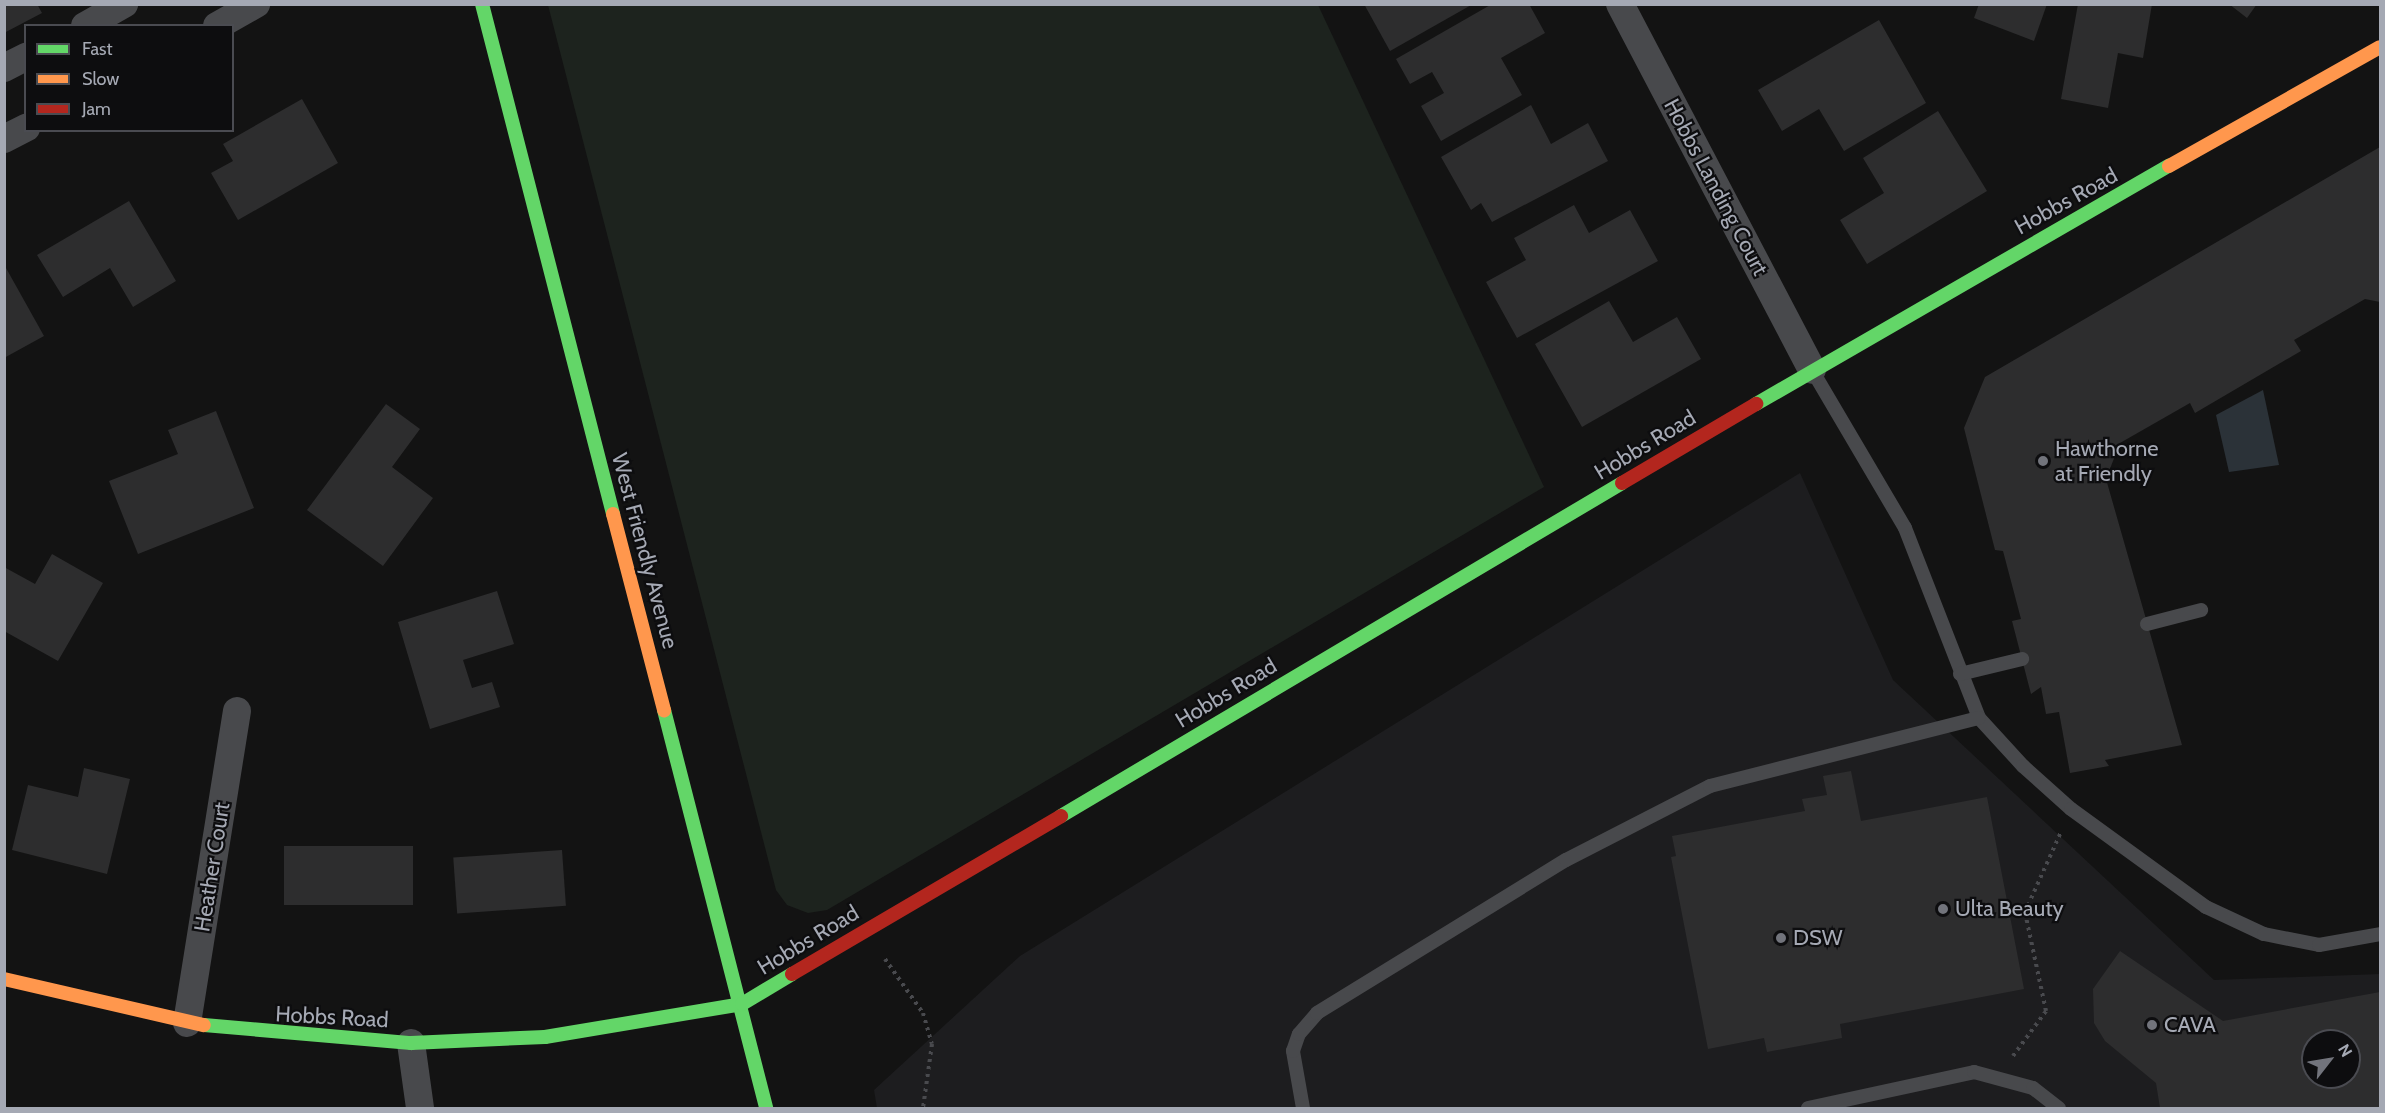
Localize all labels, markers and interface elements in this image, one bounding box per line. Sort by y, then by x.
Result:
legend [24,24,234,132]
text: Fast [82,38,113,60]
text: Slow [82,68,119,90]
street label: Hobbs Landing Court [1658,94,1774,280]
text: Jam [82,98,111,120]
street label: Hobbs Road [2010,162,2122,240]
street label: Hobbs Road [1590,404,1700,486]
place label: Hawthorne at Friendly [2055,435,2158,487]
street label: West Friendly Avenue [606,450,684,652]
marker: Hawthorne at Friendly [2036,454,2050,468]
street label: Hobbs Road [1171,652,1281,734]
street label: Heather Court [189,800,235,934]
place label: Ulta Beauty [1955,896,2064,922]
street label: Hobbs Road [753,899,863,981]
marker: Ulta Beauty [1936,902,1950,916]
place label: DSW [1793,925,1843,951]
marker: DSW [1774,931,1788,945]
street label: Hobbs Road [275,1001,389,1033]
place label: CAVA [2164,1012,2216,1038]
marker: CAVA [2145,1018,2159,1032]
north arrow [2301,1029,2361,1089]
text: N [2334,1041,2356,1060]

